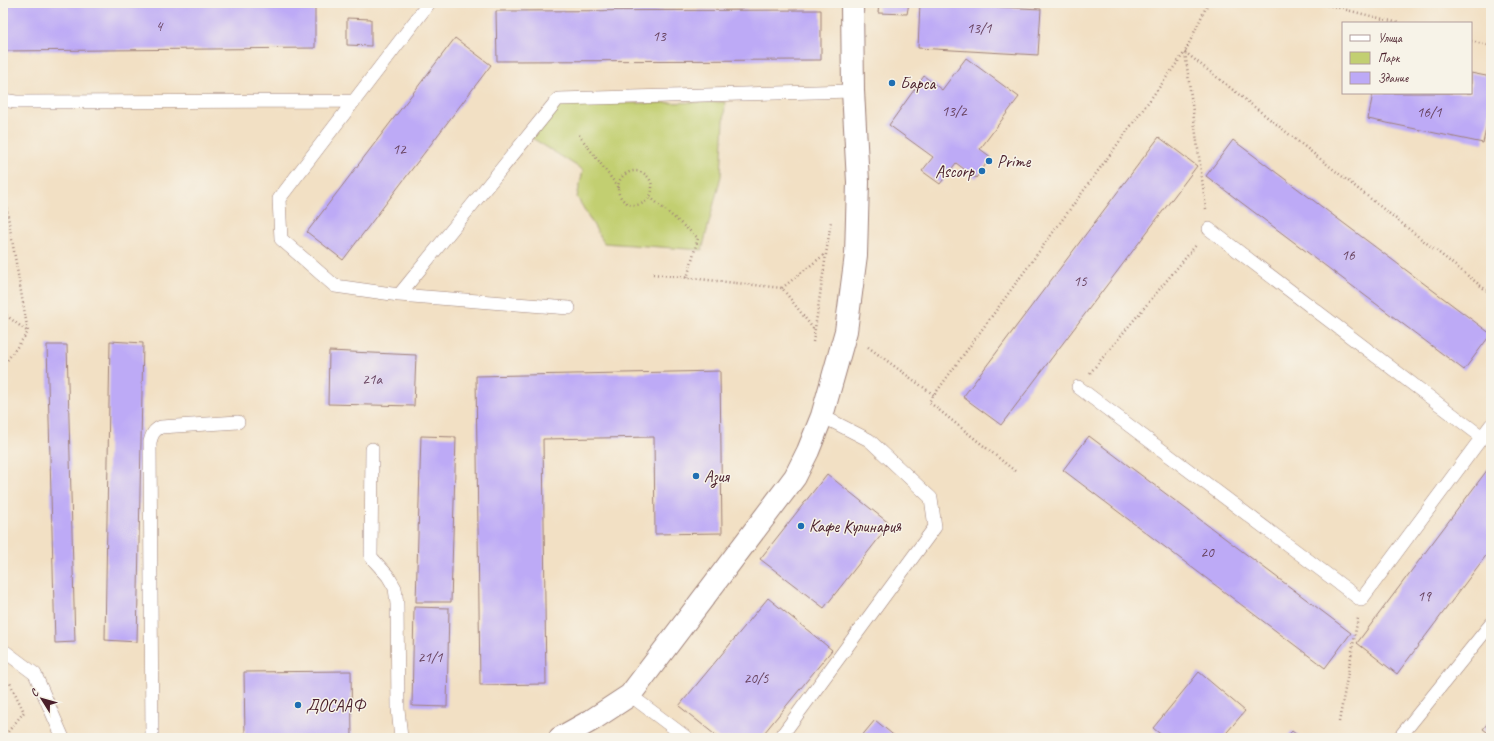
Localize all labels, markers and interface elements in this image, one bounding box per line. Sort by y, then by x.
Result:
house number: 4 [156,17,164,36]
house number: 13/1 [966,19,993,38]
legend [1342,22,1472,94]
house number: 13 [652,27,667,46]
text: Улица [1378,30,1403,46]
text: Парк [1378,50,1401,66]
text: Здание [1378,70,1409,86]
place label: Барса [900,73,936,94]
marker: Барса [887,78,897,88]
house number: 13/2 [941,102,968,121]
house number: 16/1 [1416,103,1443,122]
house number: 12 [392,140,407,159]
place label: Prime [997,151,1032,172]
marker: Prime [984,156,994,166]
place label: Ascorp [935,161,976,182]
marker: Ascorp [977,166,987,176]
house number: 16 [1341,246,1356,265]
house number: 15 [1073,272,1088,291]
house number: 21а [362,370,383,389]
place label: Азия [704,466,730,488]
marker: Азия [691,471,701,481]
place label: Кафе Кулинария [809,516,902,537]
marker: Кафе Кулинария [796,521,806,531]
house number: 20 [1200,543,1215,562]
house number: 19 [1417,587,1432,606]
house number: 21/1 [417,648,444,667]
house number: 20/5 [743,669,770,688]
north arrow [22,679,62,719]
text: С [27,685,42,699]
place label: ДОСААФ [306,695,367,716]
marker: ДОСААФ [293,700,303,710]

